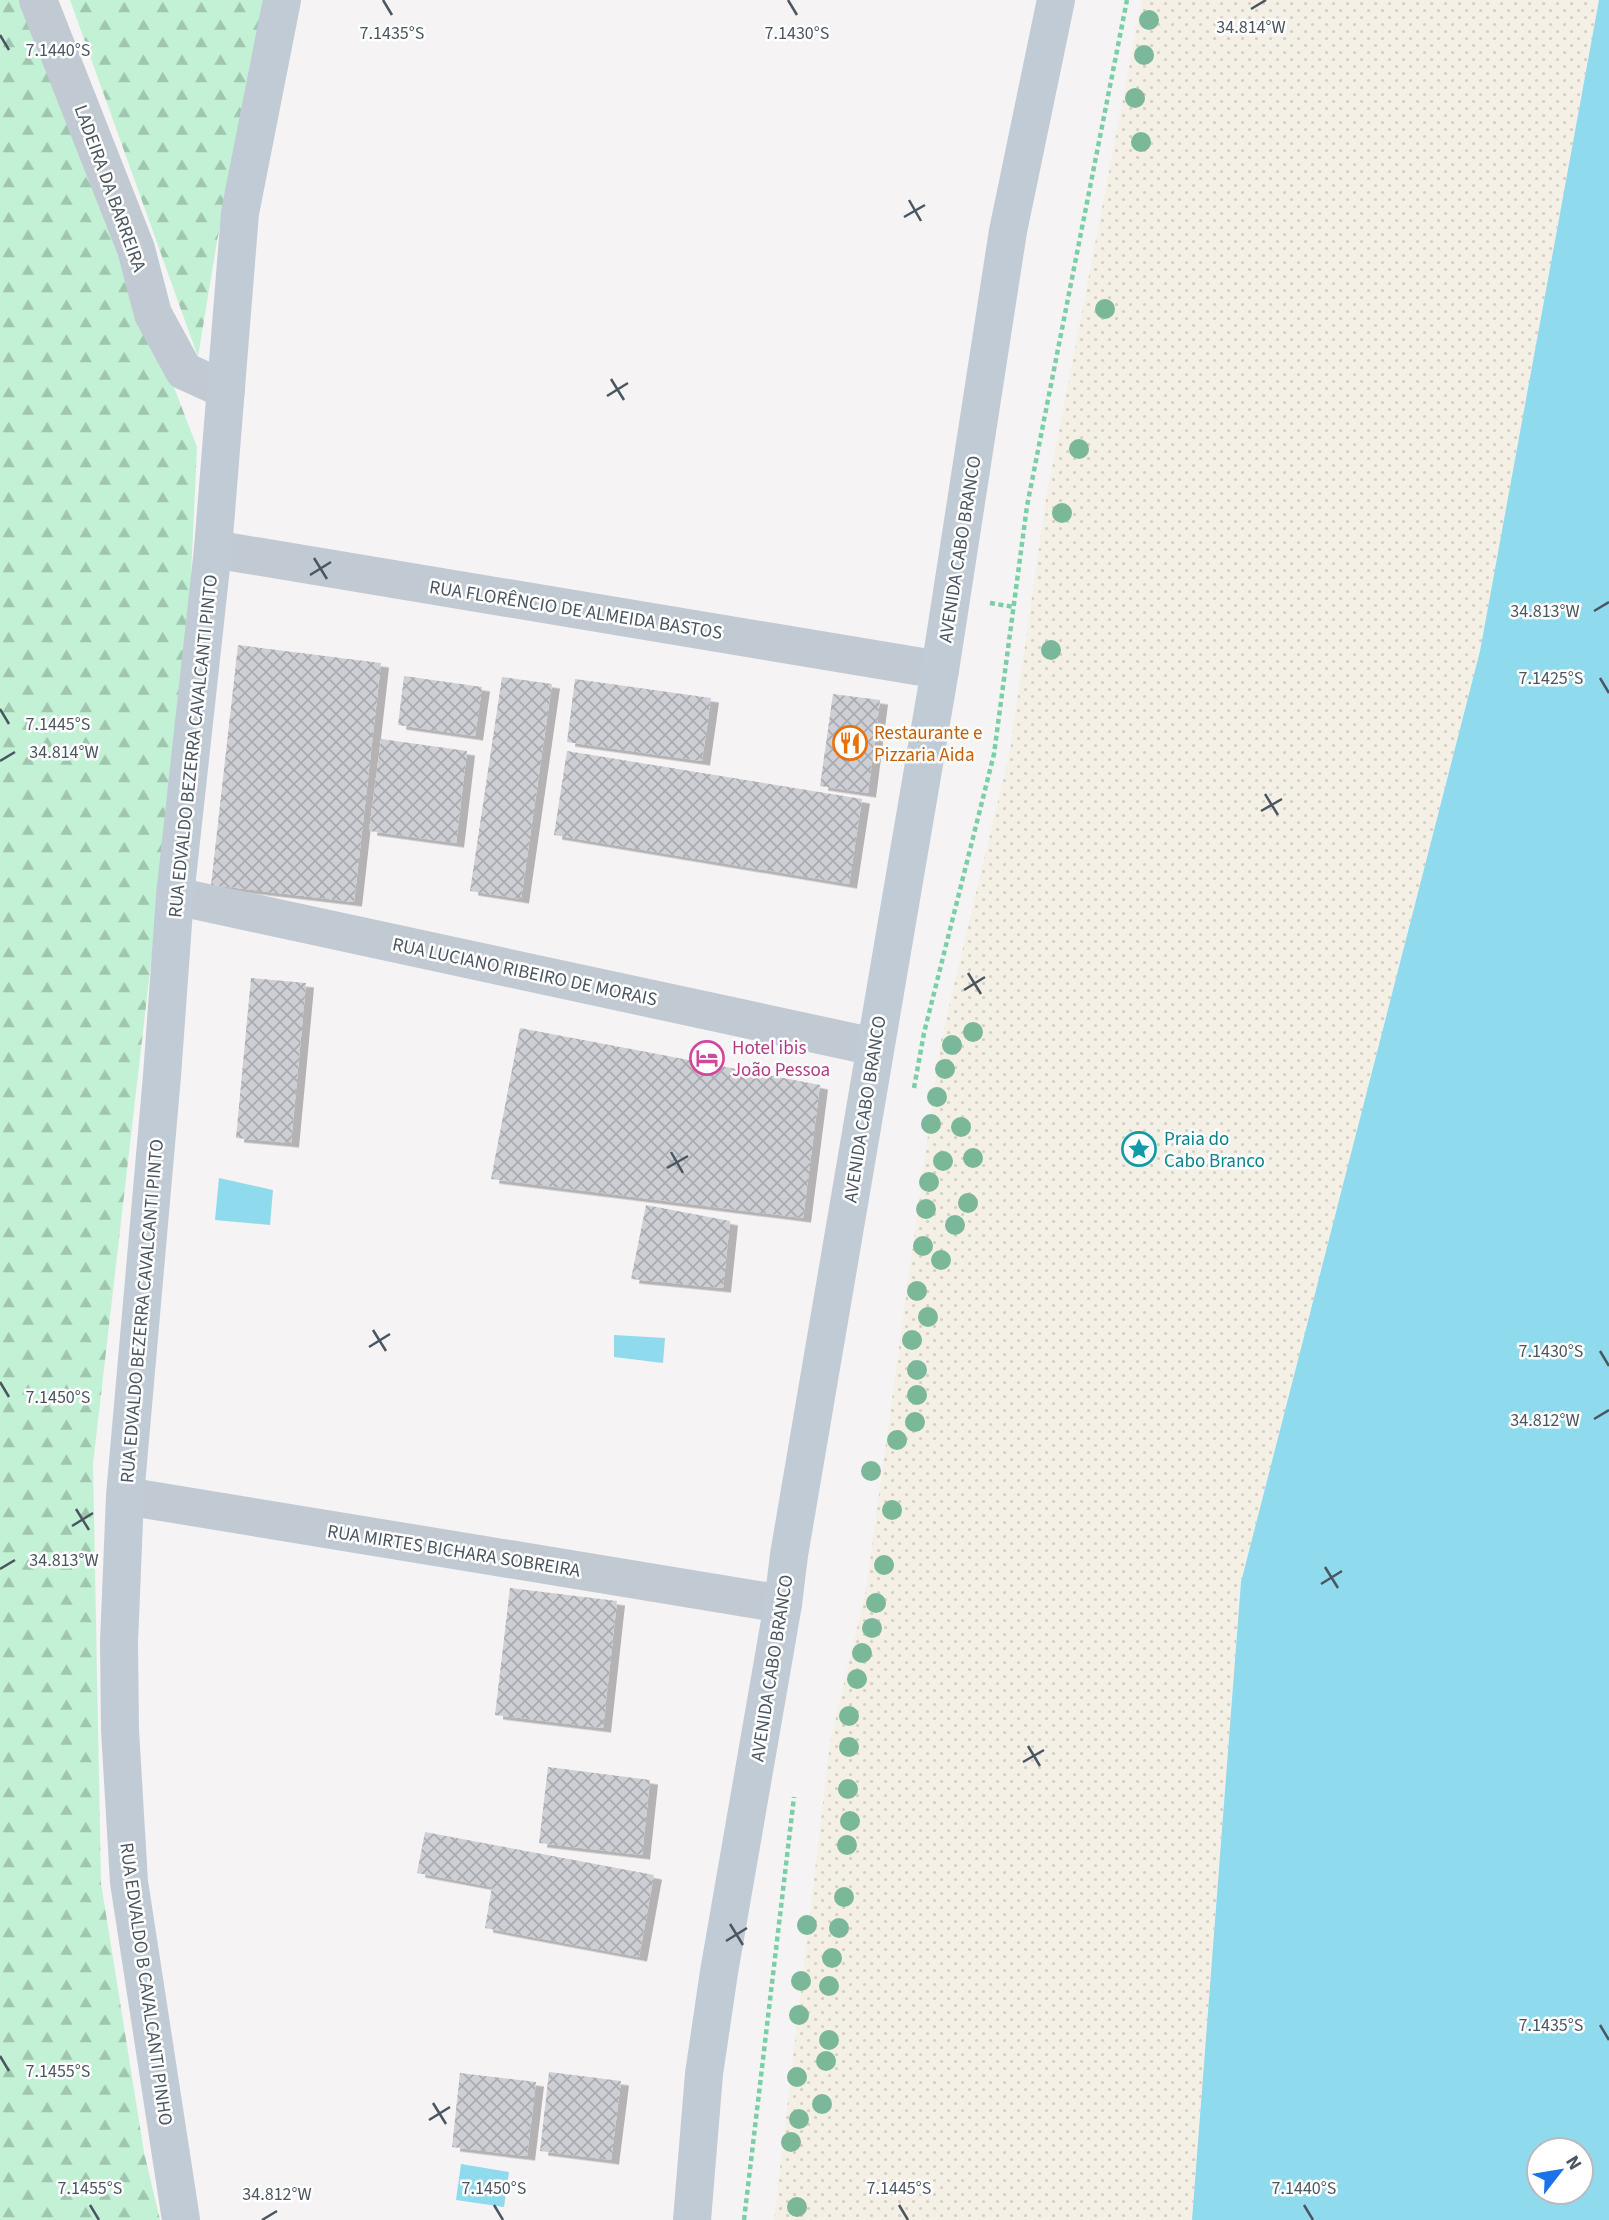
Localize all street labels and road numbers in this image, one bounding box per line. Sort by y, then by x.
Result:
street label: LADEIRA DA BARREIRA [67,101,153,276]
street label: AVENIDA CABO BRANCO [932,454,989,645]
street label: RUA EDVALDO BEZERRA CAVALCANTI PINTO [162,573,225,919]
street label: RUA FLORÊNCIO DE ALMEIDA BASTOS [427,574,724,647]
street label: RUA LUCIANO RIBEIRO DE MORAIS [390,931,660,1014]
street label: AVENIDA CABO BRANCO [837,1014,894,1205]
street label: RUA EDVALDO BEZERRA CAVALCANTI PINTO [114,1138,171,1484]
street label: RUA MIRTES BICHARA SOBREIRA [325,1518,583,1585]
street label: AVENIDA CABO BRANCO [744,1573,801,1764]
street label: RUA EDVALDO B CAVALCANTI PINHO [112,1841,179,2127]

